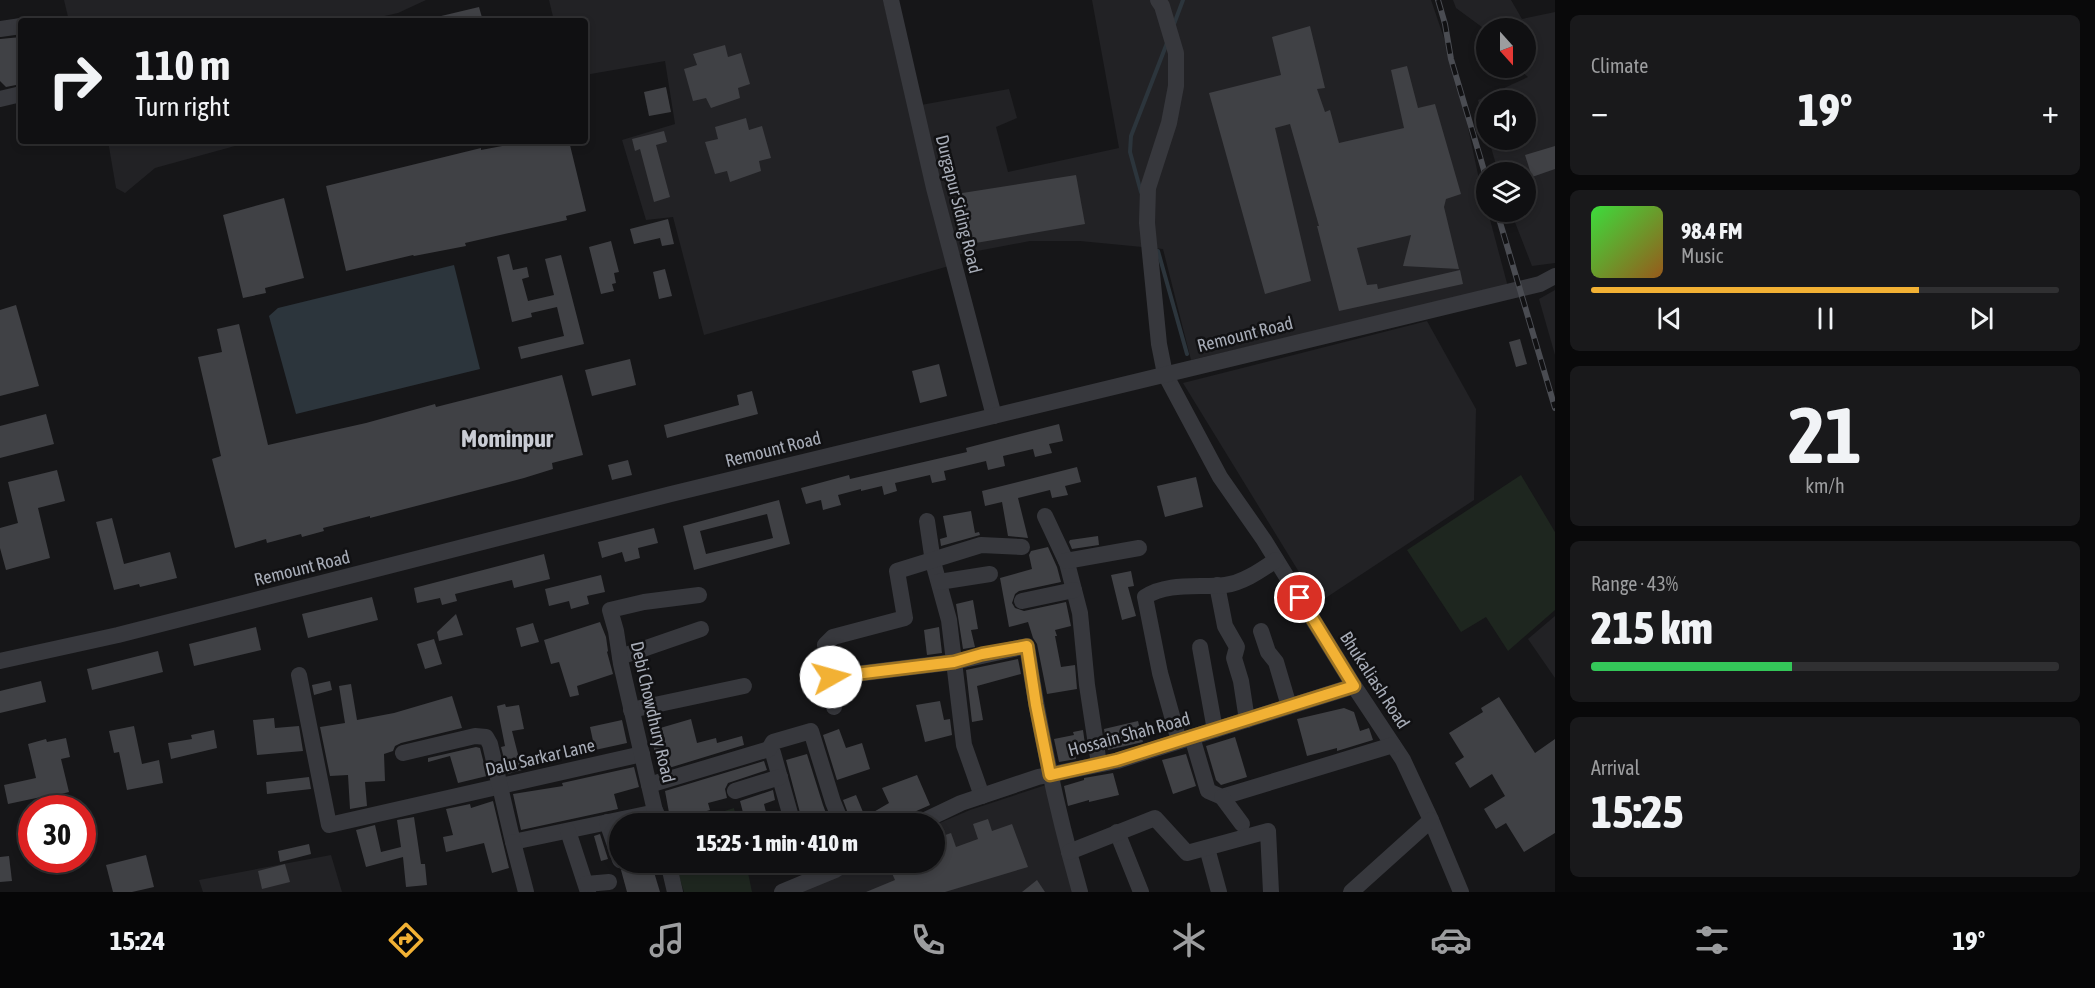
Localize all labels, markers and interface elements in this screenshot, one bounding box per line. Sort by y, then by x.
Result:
north arrow [1476,18,1536,78]
map controls [1476,18,1536,222]
text: 110 m [135,41,230,89]
icon: right [36,42,114,120]
text: Climate [1591,54,1648,77]
text: 19° [1798,84,1852,136]
button: sound [1476,90,1536,150]
text: Turn right [135,91,230,122]
text: − [1591,92,1608,130]
text: + [2042,92,2059,130]
street label: Durgapur Siding Road [932,133,986,275]
button: layers [1476,162,1536,222]
text: 98.4 FM [1681,218,1743,244]
text: Music [1681,244,1723,267]
icon: previous [1653,302,1686,335]
icon: pause [1809,302,1842,335]
icon: next [1965,302,1998,335]
street label: Remount Road [1195,312,1295,356]
text: 21 [1788,390,1862,480]
district label: Mominpur [461,425,554,452]
street label: Remount Road [723,427,823,471]
text: km/h [1805,474,1845,497]
street label: Remount Road [252,546,352,590]
pin [1274,572,1325,623]
text: Range · 43% [1591,572,1678,595]
icon: arrive [1283,581,1316,614]
text: 215 km [1591,602,1713,654]
street label: Bhukaliash Road [1336,628,1414,732]
street label: Debi Chowdhury Road [627,639,679,785]
position arrow [799,645,863,709]
street label: Hossain Shah Road [1066,708,1192,760]
street label: Dalu Sarkar Lane [483,734,597,780]
text: Arrival [1591,756,1640,779]
text: 15:25 [1591,786,1684,838]
speed limit sign: 30 [18,795,96,873]
text: 15:25 · 1 min · 410 m [696,830,858,856]
icon: directions [385,919,427,961]
icon: music [646,919,688,961]
icon: phone [907,919,949,961]
icon: climate [1168,919,1210,961]
icon: car [1430,919,1472,961]
icon: filters [1691,919,1733,961]
text: 15:24 [110,925,165,956]
text: 19° [1952,925,1985,956]

